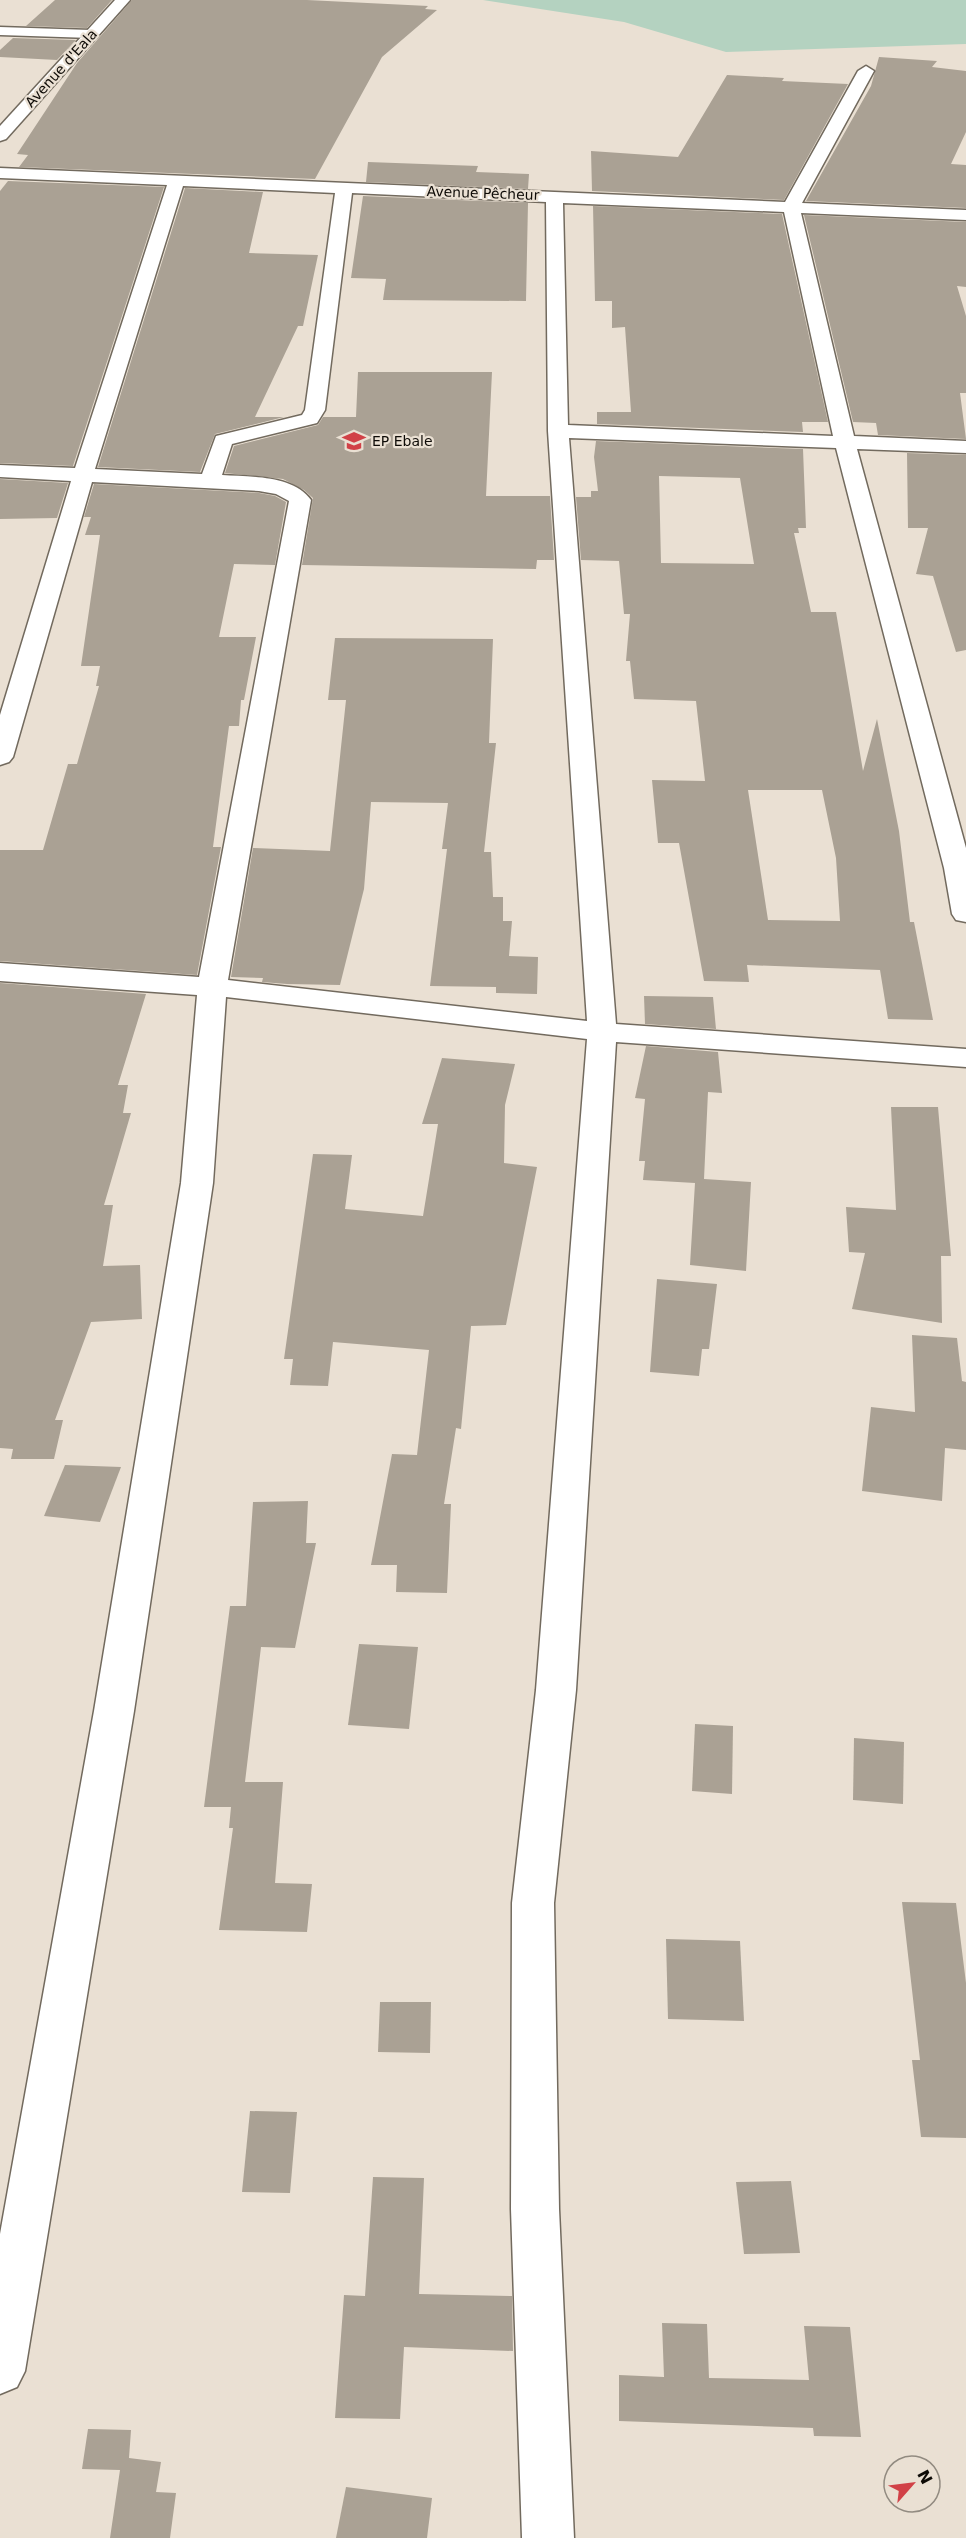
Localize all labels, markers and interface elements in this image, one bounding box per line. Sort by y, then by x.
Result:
street label: Avenue d'Eala [22,26,100,110]
street label: Avenue Pêcheur [426,183,540,203]
school or university icon: EP Ebale [341,428,367,454]
place label: EP Ebale [372,433,433,449]
north arrow [882,2454,942,2514]
text: N [913,2467,936,2488]

